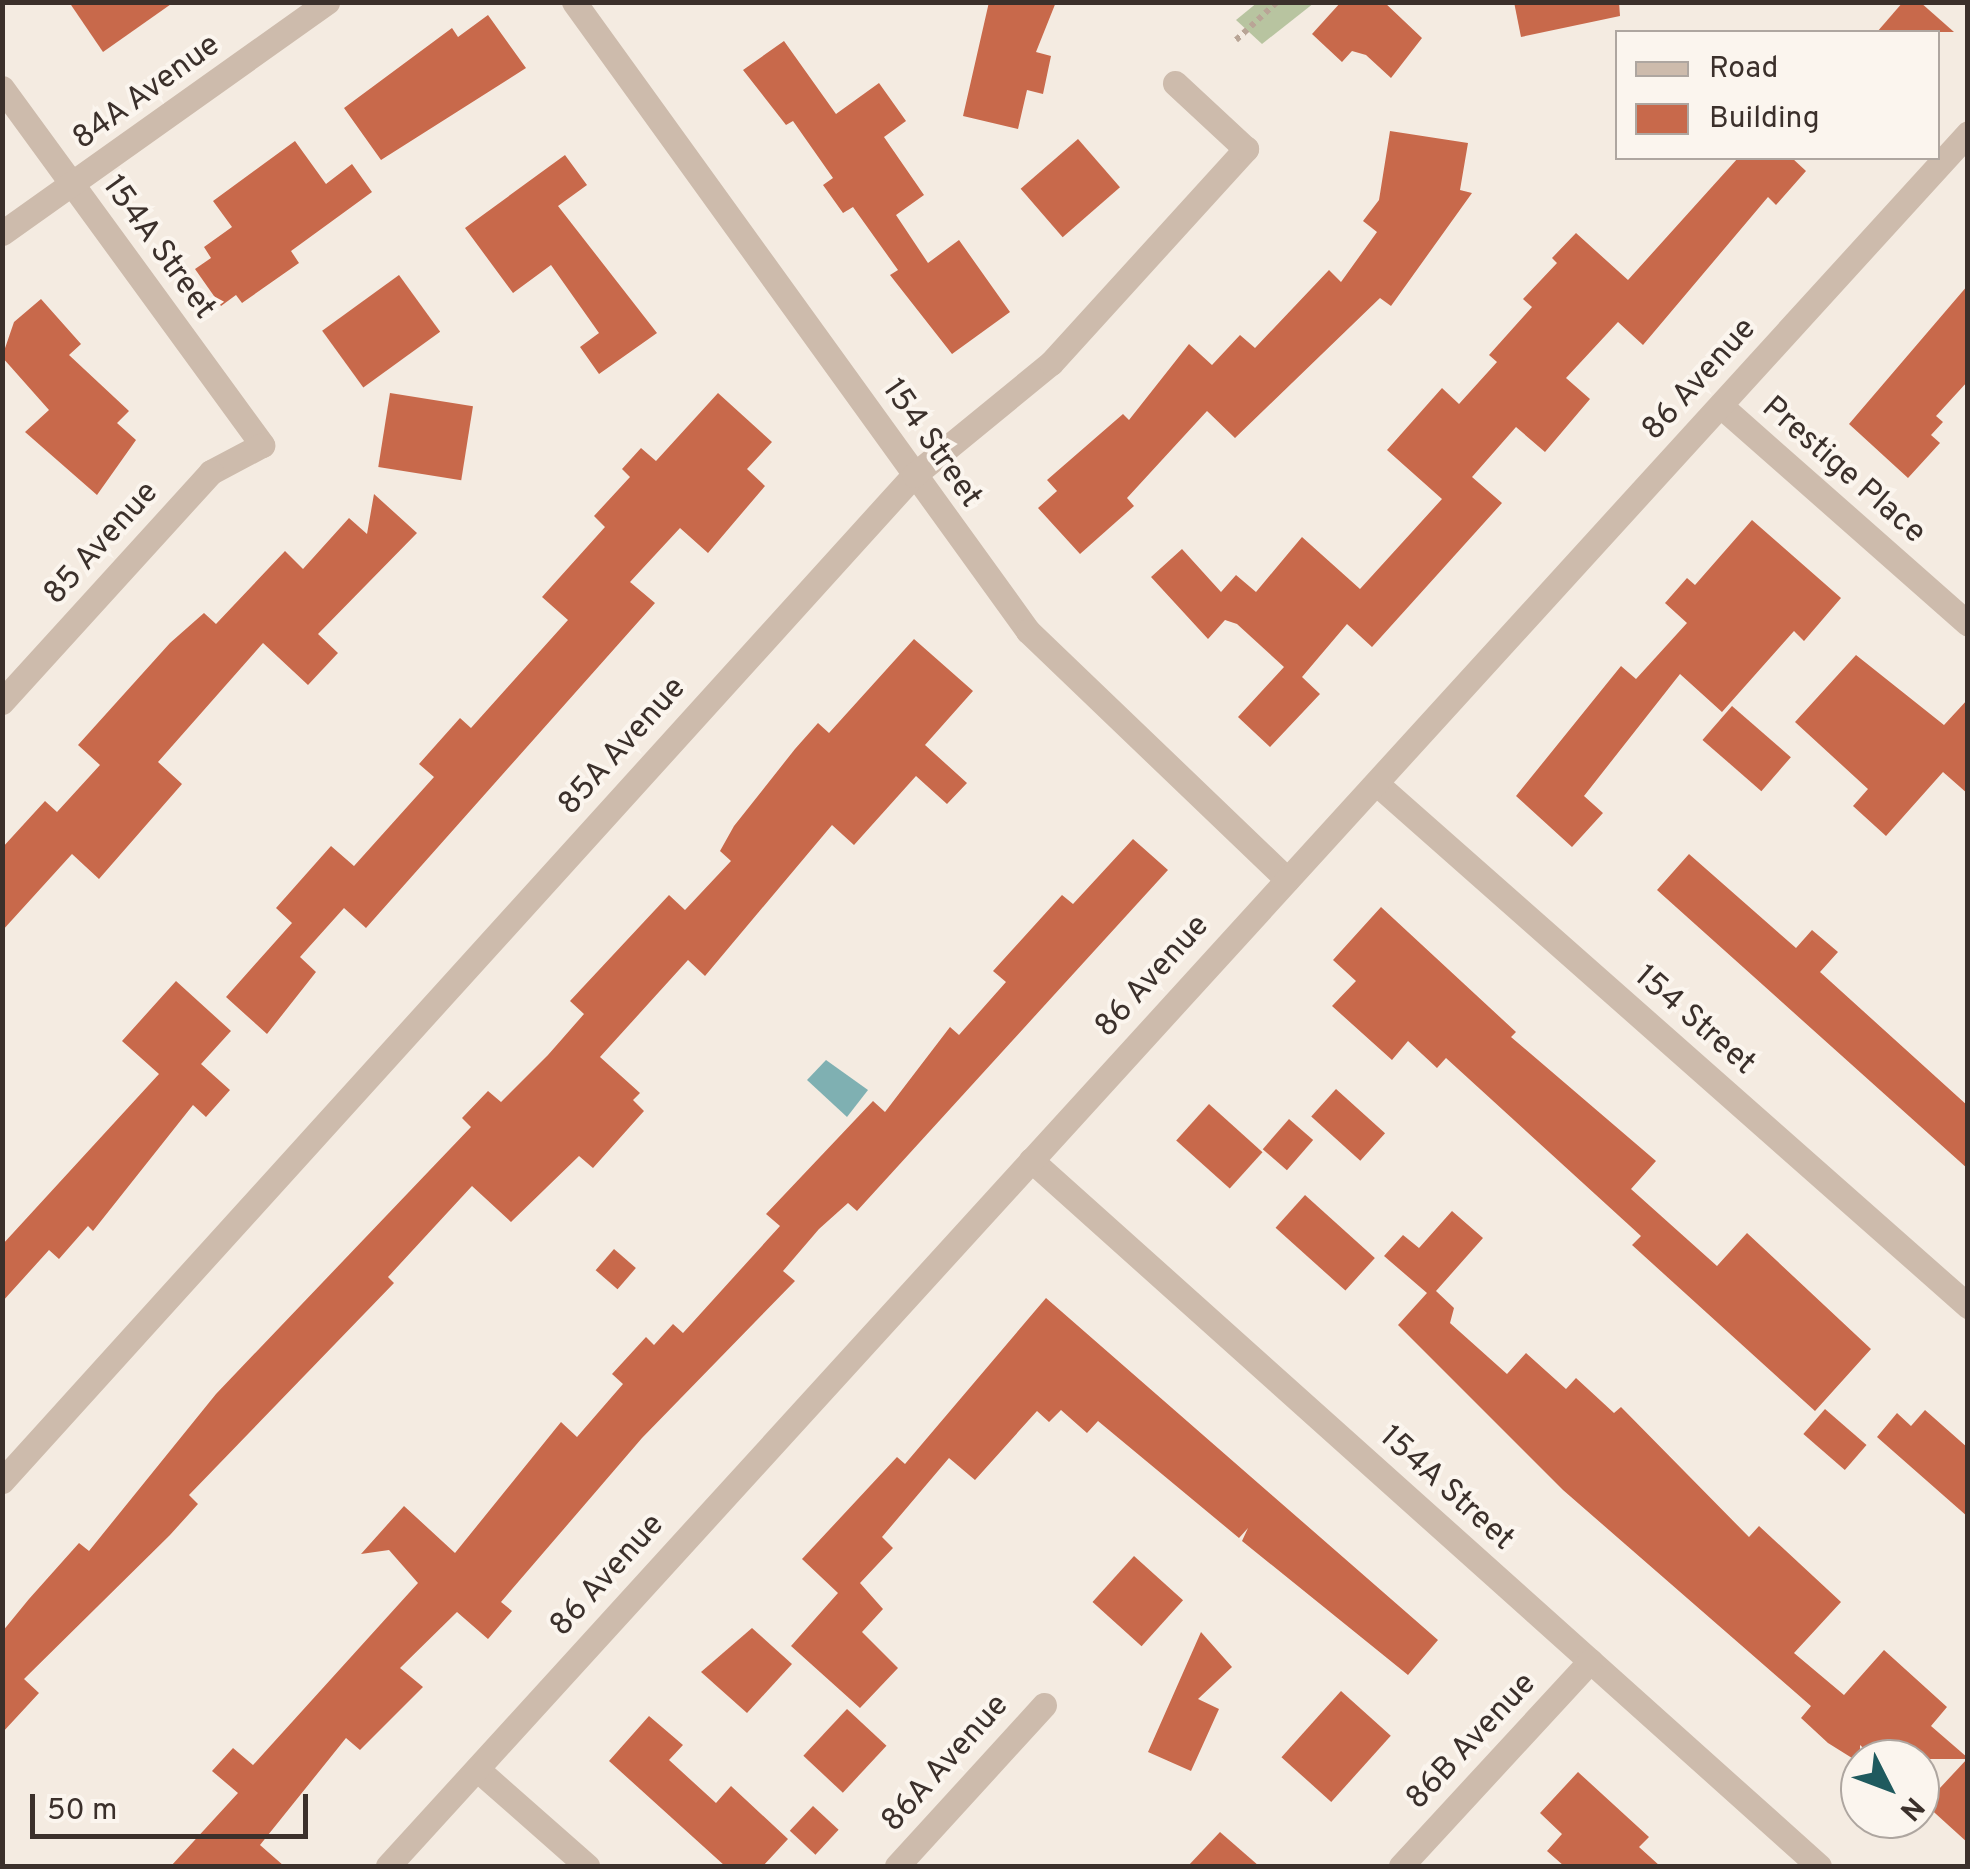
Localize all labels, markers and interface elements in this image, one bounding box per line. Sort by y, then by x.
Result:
street label: 84A Avenue [65,26,229,160]
legend [1615,30,1940,160]
text: Road [1709,51,1778,88]
text: Building [1709,101,1820,138]
street label: 154A Street [93,168,223,328]
street label: 86 Avenue [1634,310,1766,450]
street label: 154 Street [873,372,989,516]
street label: Prestige Place [1753,389,1933,553]
street label: 85 Avenue [36,474,168,614]
street label: 85A Avenue [550,669,696,825]
street label: 86 Avenue [1087,907,1219,1047]
street label: 154 Street [1626,958,1762,1084]
street label: 154A Street [1370,1418,1522,1560]
street label: 86 Avenue [542,1506,674,1646]
street label: 86B Avenue [1399,1665,1545,1819]
street label: 86A Avenue [873,1686,1019,1842]
north arrow [1840,1739,1940,1839]
scale bar [35,1774,312,1836]
text: N [1891,1788,1931,1827]
text: 50 m [47,1793,117,1830]

